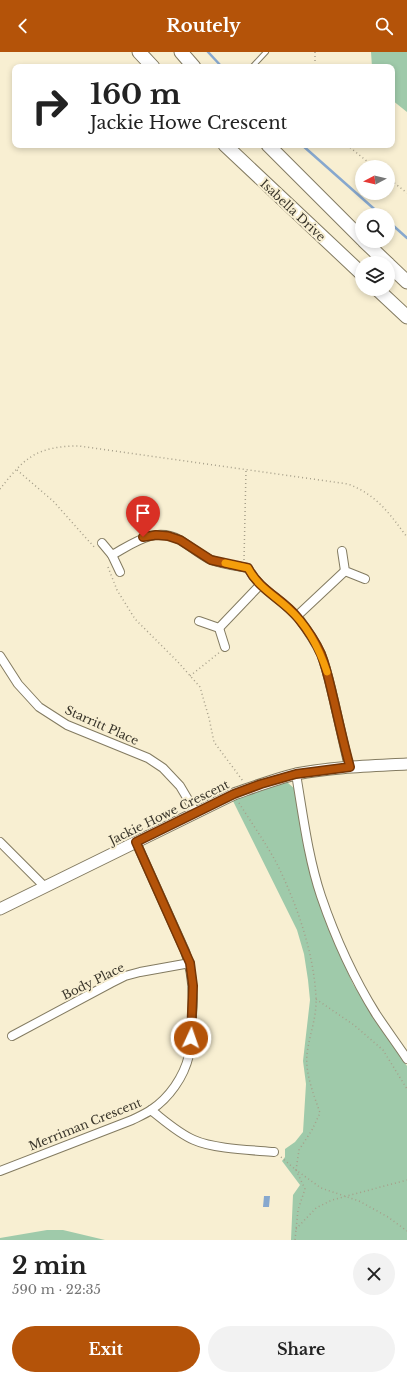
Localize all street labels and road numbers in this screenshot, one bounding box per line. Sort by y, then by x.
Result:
street label: Isabella Drive [257,176,329,244]
street label: Starritt Place [63,702,141,748]
street label: Jackie Howe Crescent [105,776,232,848]
street label: Body Place [59,959,127,1003]
street label: Merriman Crescent [27,1094,144,1153]

